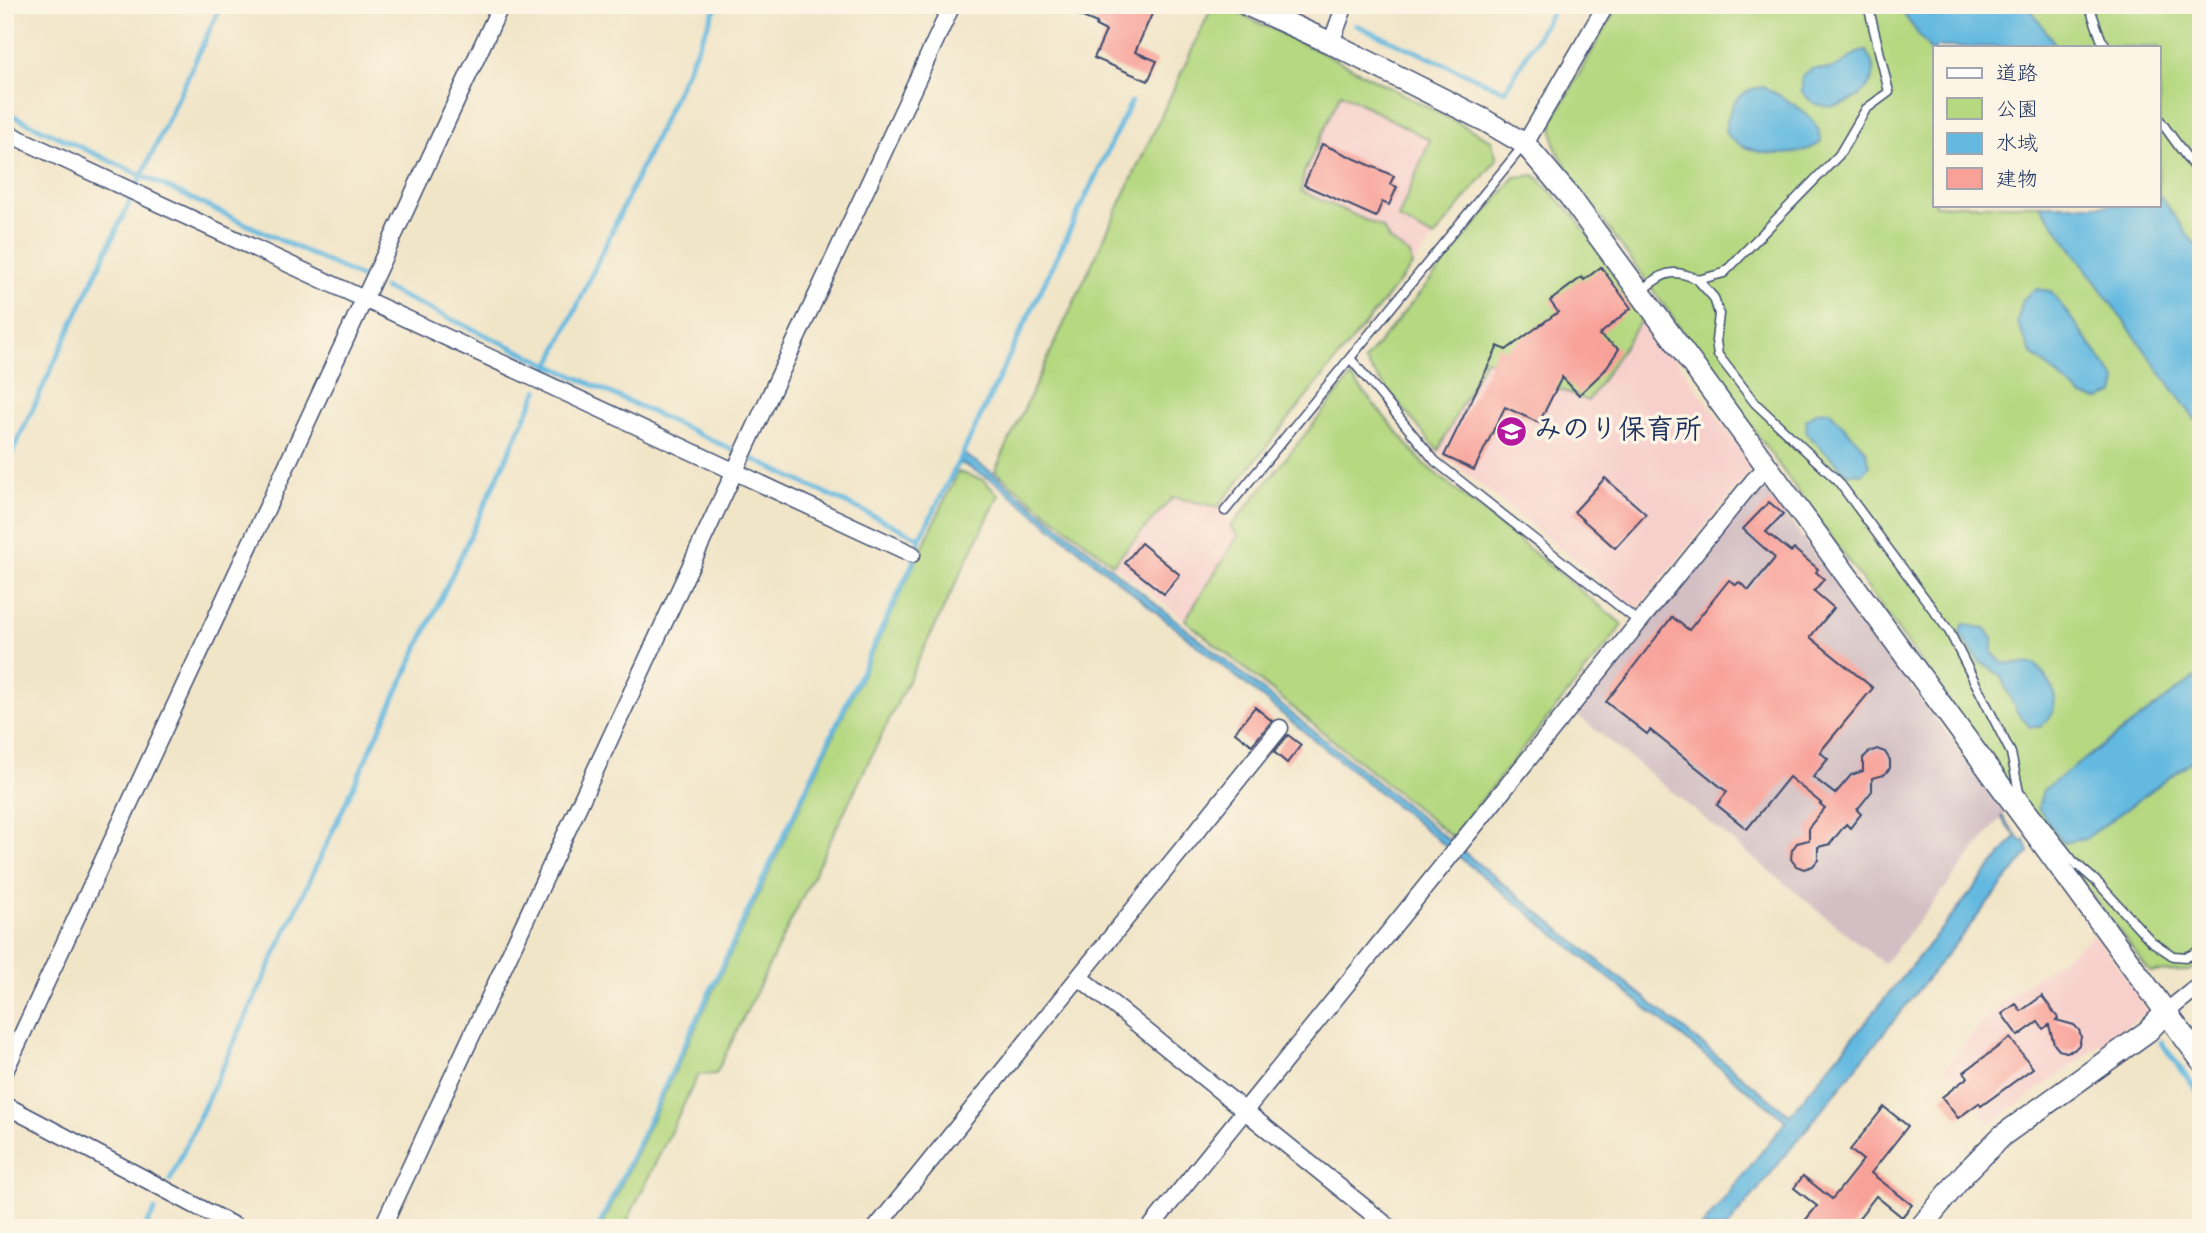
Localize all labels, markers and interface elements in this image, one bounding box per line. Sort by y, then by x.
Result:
legend [1933,46,2160,206]
text: 道路 [1996,60,2038,90]
text: 公園 [1996,96,2038,126]
text: 水域 [1996,130,2038,160]
text: 建物 [1996,166,2038,196]
place label: みのり保育所 [1534,411,1702,452]
school or university icon: みのり保育所 [1494,414,1528,448]

